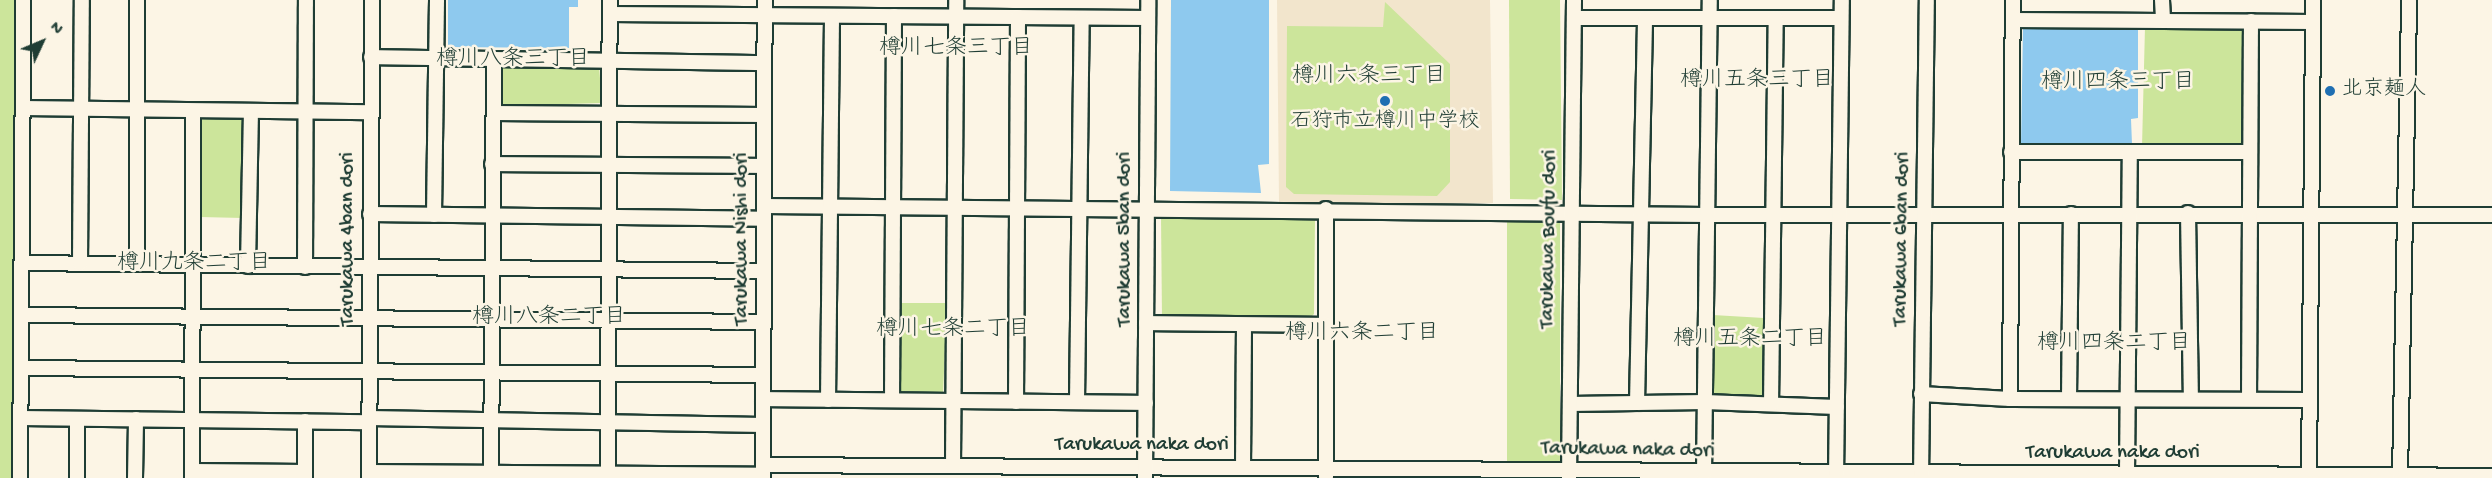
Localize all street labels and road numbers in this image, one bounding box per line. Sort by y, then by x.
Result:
street label: Tarukawa Boufu dori [1536,149,1564,329]
street label: Tarukawa 4ban dori [336,152,362,326]
street label: Tarukawa 5ban dori [1113,152,1139,326]
street label: Tarukawa 6ban dori [1889,152,1917,326]
street label: Tarukawa Nishi dori [730,153,756,325]
street label: Tarukawa naka dori [1055,433,1229,459]
street label: Tarukawa naka dori [1541,437,1715,465]
street label: Tarukawa naka dori [2026,441,2200,467]

